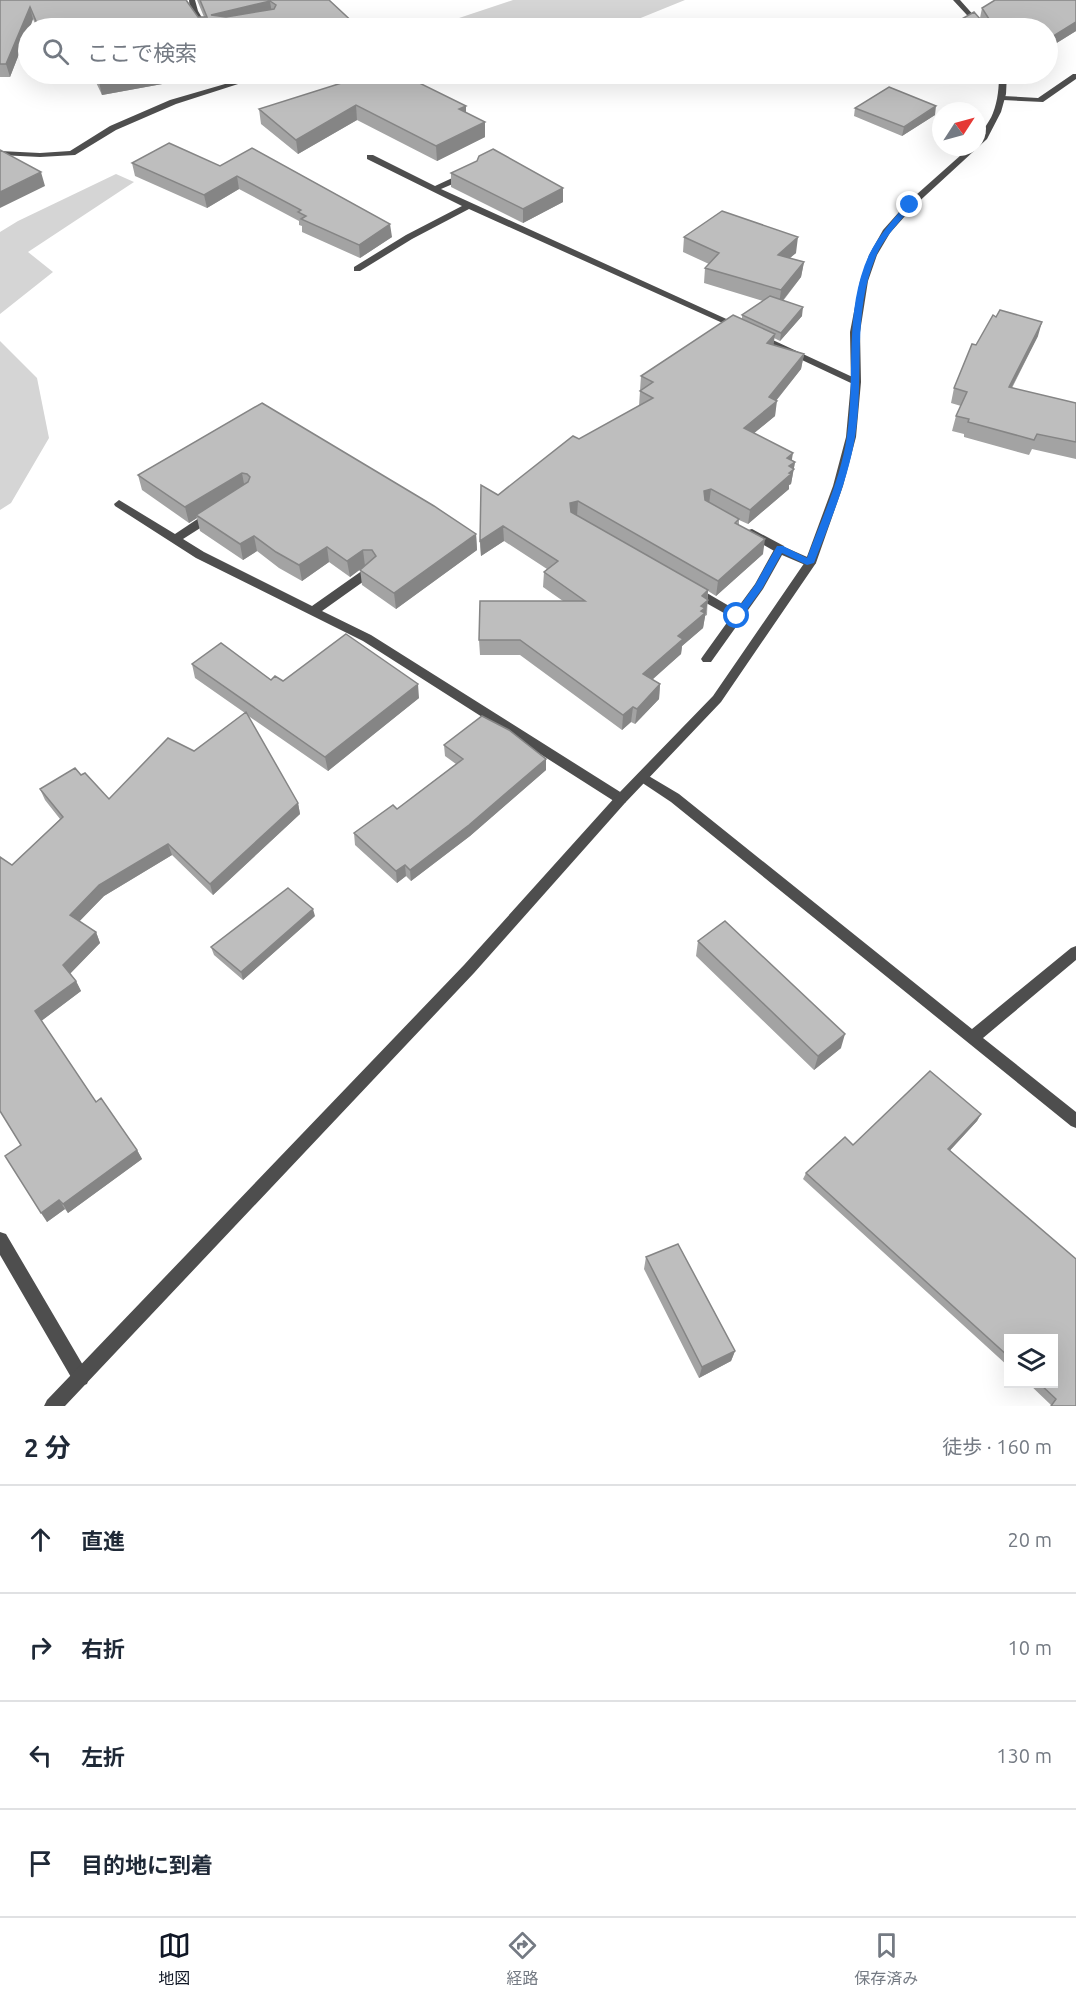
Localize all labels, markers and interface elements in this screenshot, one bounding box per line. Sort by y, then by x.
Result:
search box [18,18,1058,84]
icon: search [39,35,72,68]
text: ここで検索 [87,40,197,65]
north arrow [932,102,986,156]
route end [896,191,922,217]
route start [723,602,749,628]
map controls [1004,1334,1058,1388]
button: layers [1004,1334,1058,1388]
text: 2 分 [24,1433,71,1462]
text: 徒歩 · 160 m [942,1435,1052,1458]
icon: ahead [24,1523,57,1556]
text: 直進 [81,1528,125,1553]
text: 20 m [1008,1528,1052,1551]
icon: right [24,1631,57,1664]
text: 右折 [81,1636,125,1661]
text: 10 m [1008,1636,1052,1659]
icon: left [24,1739,57,1772]
text: 左折 [81,1744,125,1769]
text: 130 m [996,1744,1052,1767]
icon: arrive [24,1847,57,1880]
text: 目的地に到着 [81,1852,213,1877]
tab: 地図 [158,1929,191,1989]
tab: 経路 [506,1929,539,1989]
tab: 保存済み [854,1929,918,1989]

